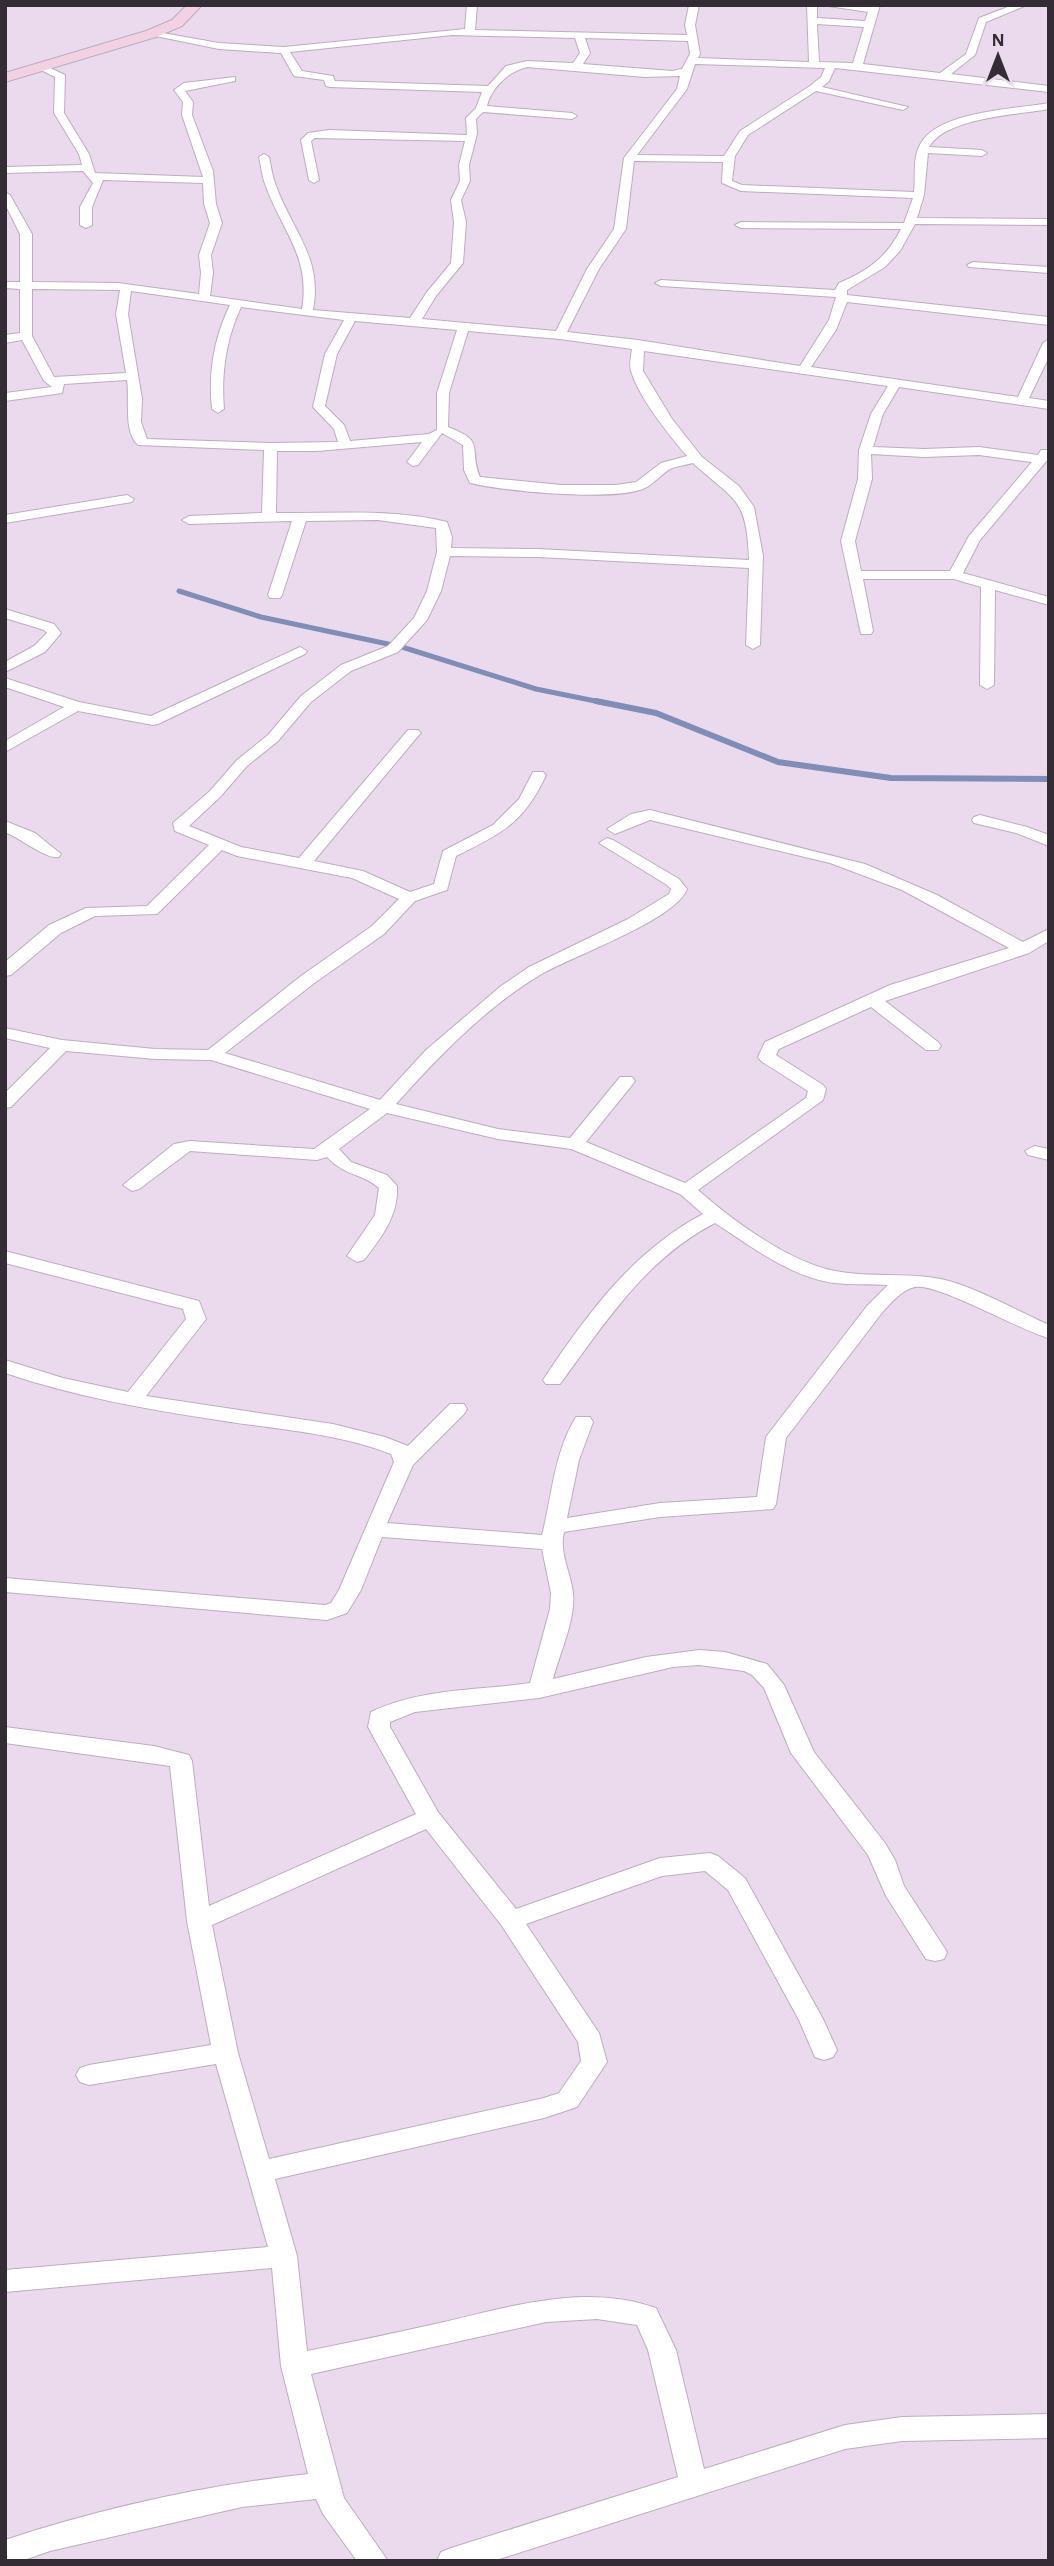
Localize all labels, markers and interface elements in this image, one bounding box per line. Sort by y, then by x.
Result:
north arrow [963,21,1033,91]
text: N [991,31,1005,50]

